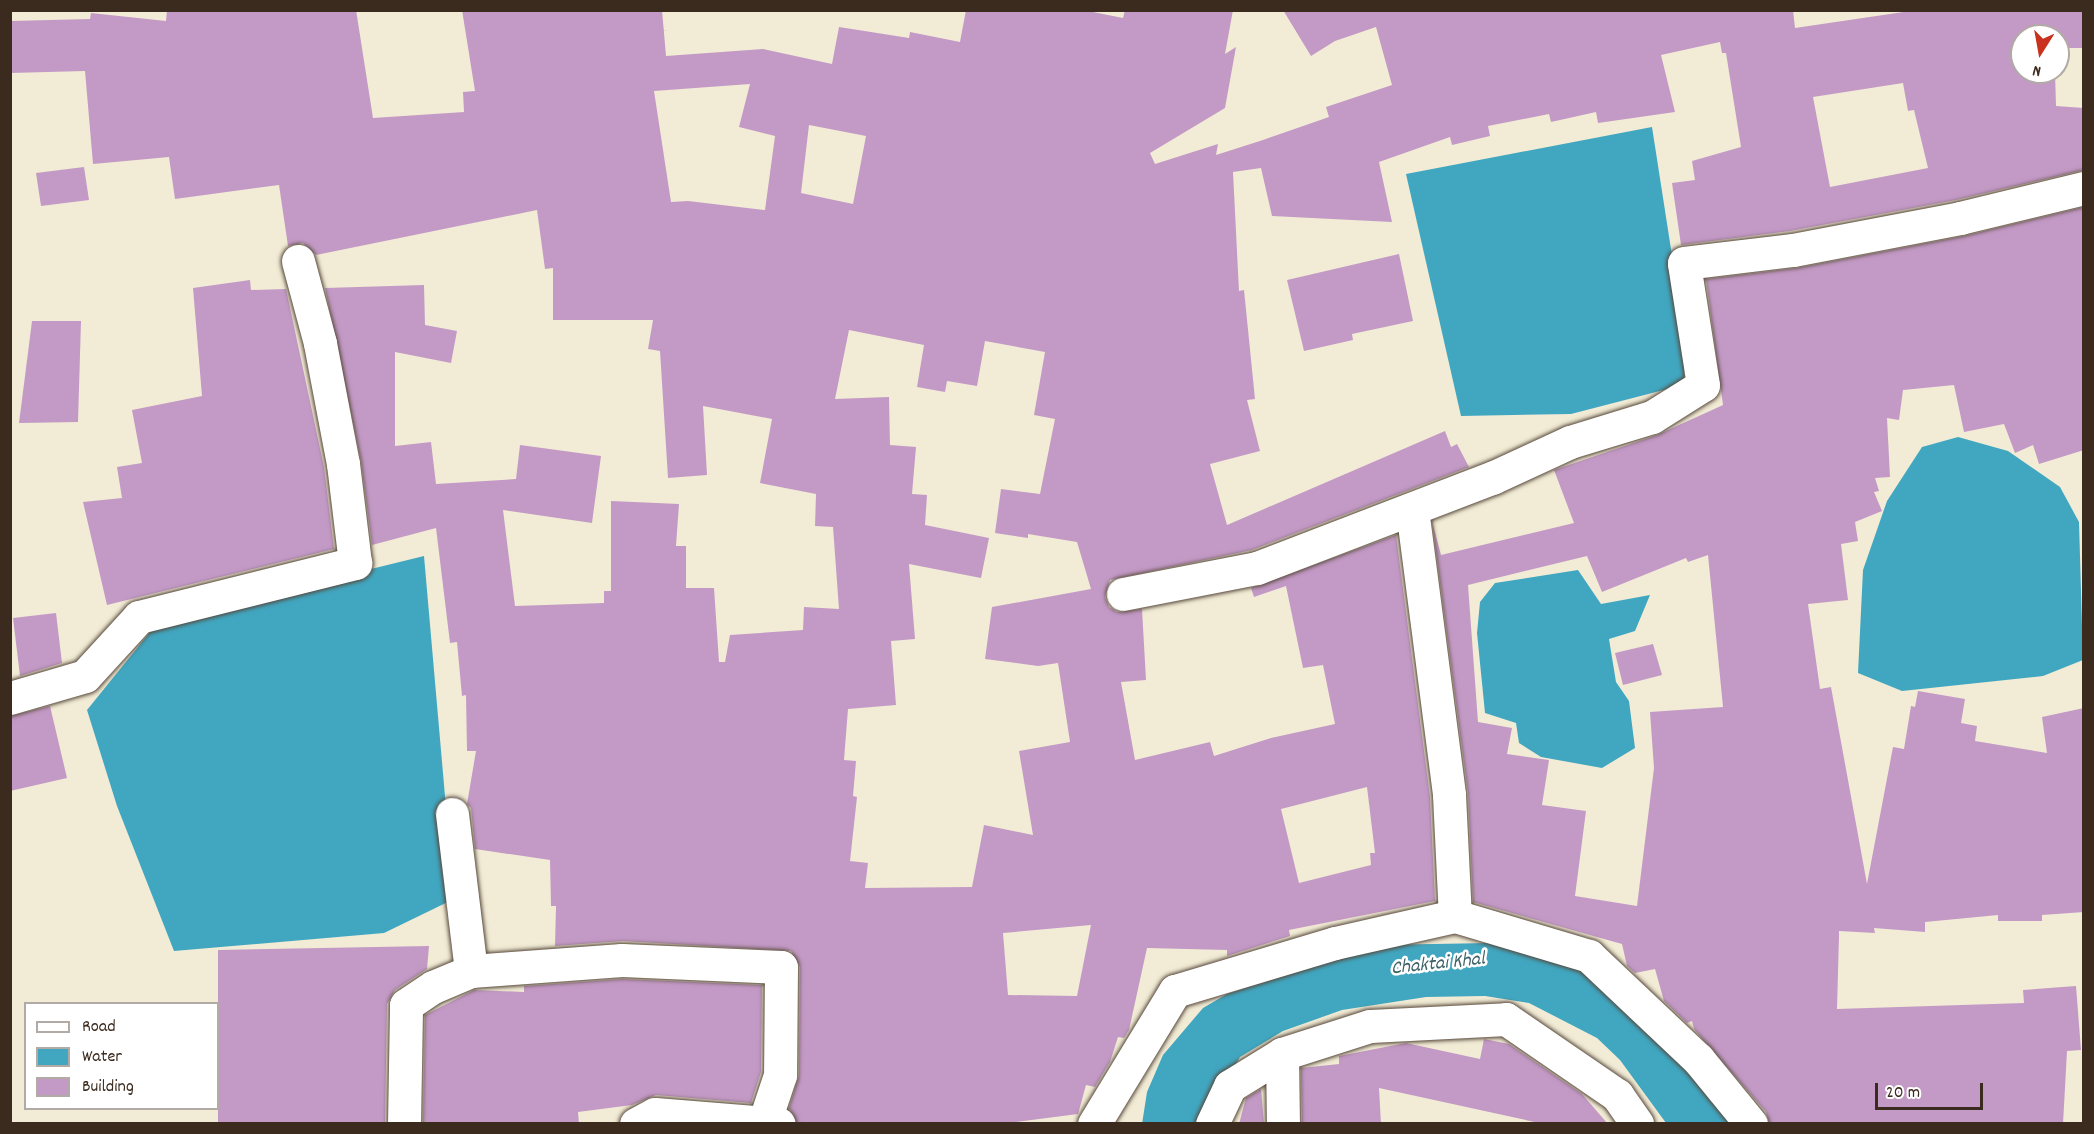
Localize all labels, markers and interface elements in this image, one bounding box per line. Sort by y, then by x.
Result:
north arrow [2010,24,2070,84]
text: N [2031,58,2043,82]
water label: Chaktai Khal [1390,948,1486,982]
legend [24,1002,219,1110]
text: Road [82,1015,116,1040]
text: Water [82,1045,122,1070]
scale bar [1878,1071,1986,1109]
text: Building [82,1075,134,1100]
text: 20 m [1886,1081,1920,1106]

